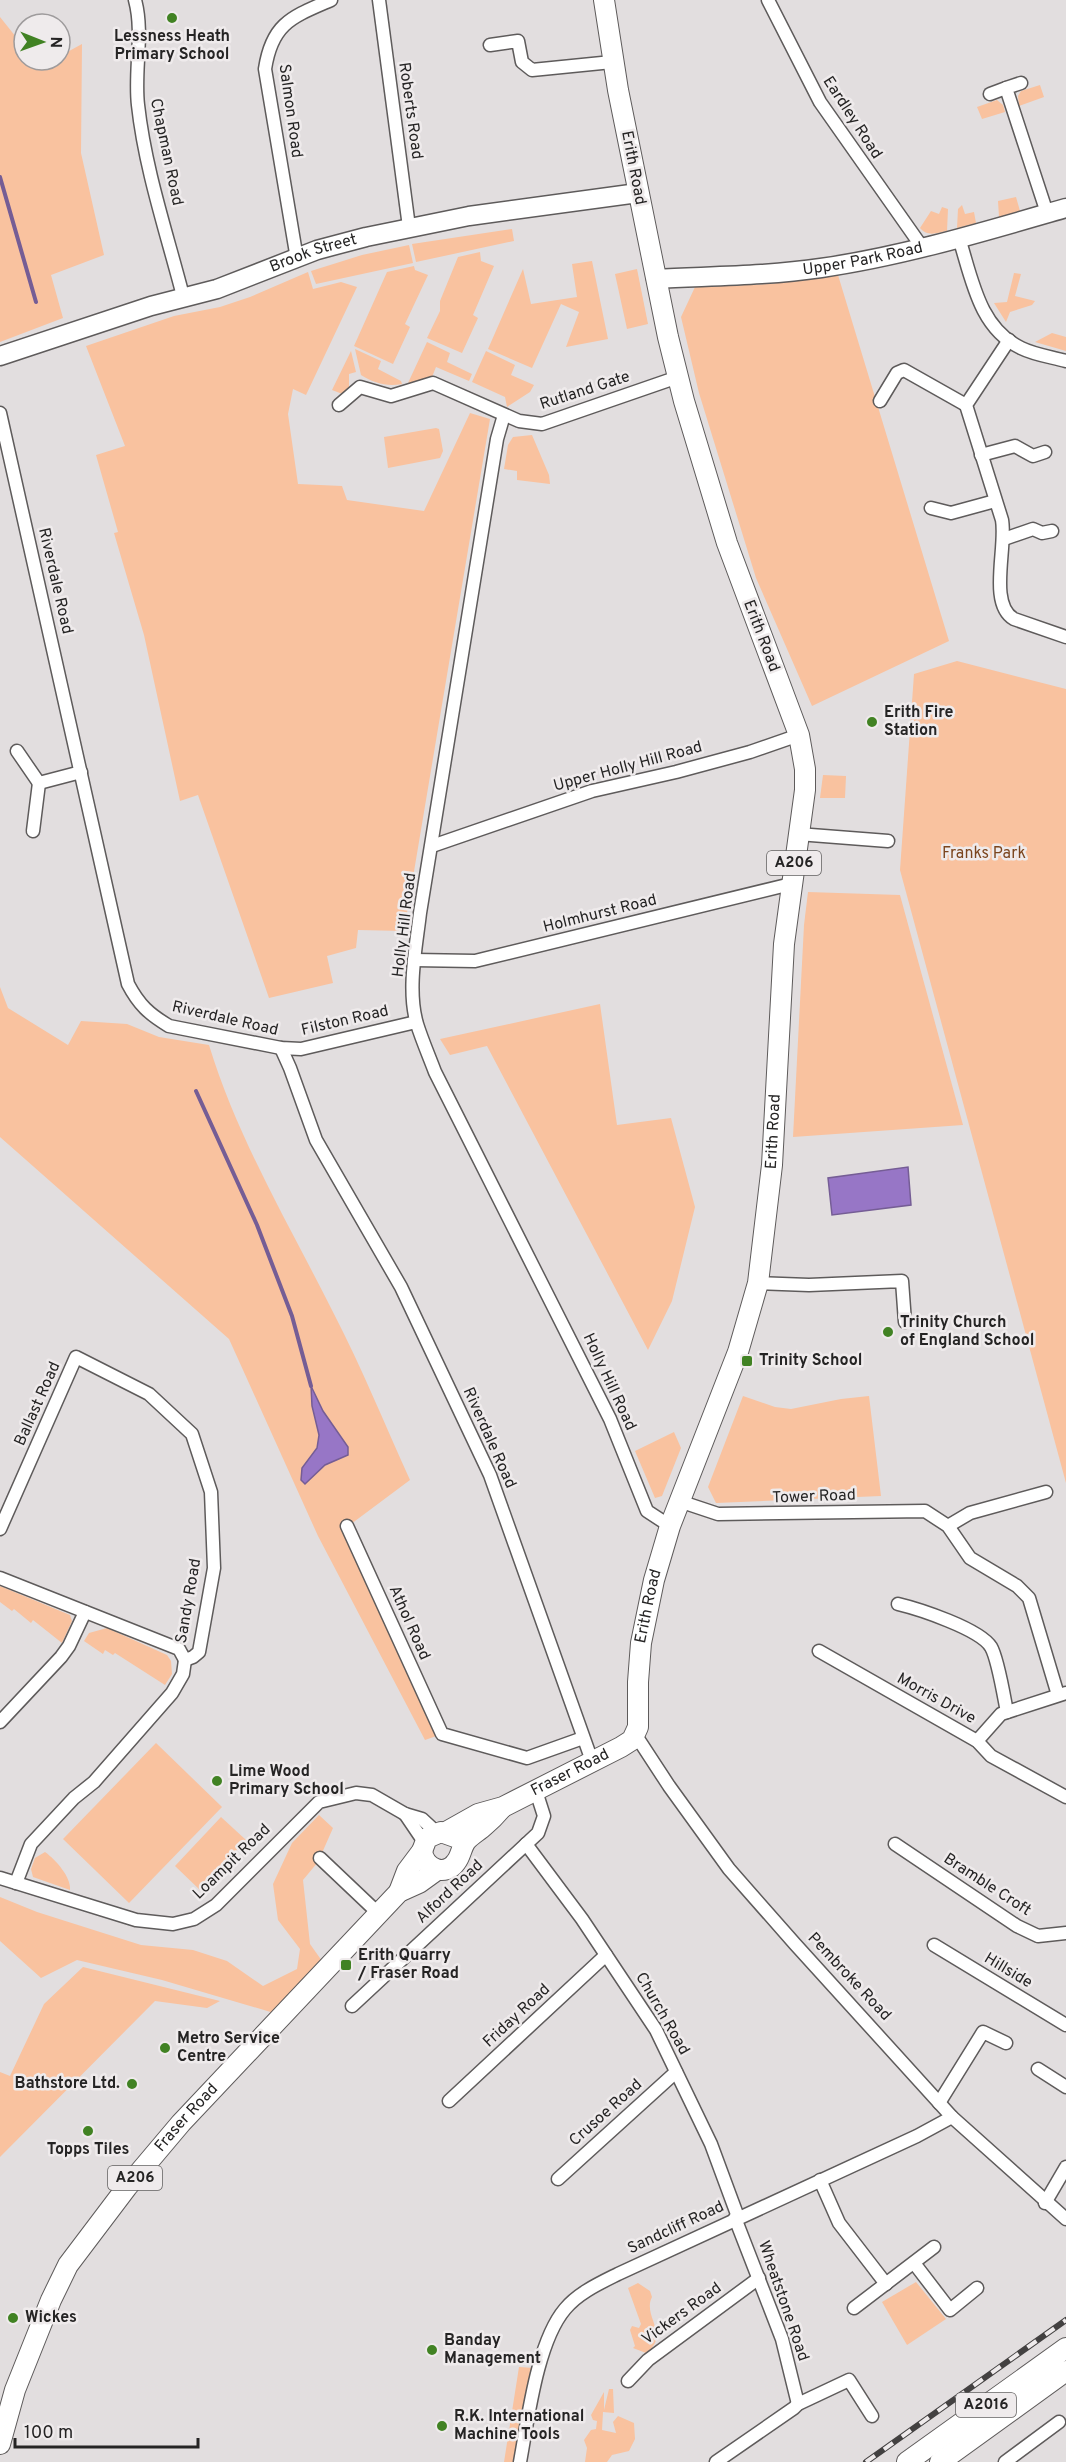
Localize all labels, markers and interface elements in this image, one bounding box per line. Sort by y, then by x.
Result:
marker: Lessness Heath Primary School [165,11,179,25]
north arrow [12,12,72,72]
place label: Lessness Heath Primary School [114,27,230,65]
text: N [45,36,65,48]
street label: Roberts Road [393,61,427,161]
street label: Salmon Road [274,63,306,159]
street label: Eardley Road [818,73,886,163]
street label: Chapman Road [145,97,187,207]
street label: Erith Road [616,129,650,207]
street label: Brook Street [267,230,359,277]
street label: Upper Park Road [802,238,925,280]
street label: Rutland Gate [537,367,633,415]
street label: Riverdale Road [33,526,77,636]
street label: Erith Road [738,597,784,675]
place label: Erith Fire Station [884,703,953,741]
marker: Erith Fire Station [865,715,879,729]
street label: Upper Holly Hill Road [551,738,705,796]
park label: Franks Park [942,844,1026,864]
road number: A206 [767,851,821,875]
street label: Holly Hill Road [389,872,421,978]
street label: Holmhurst Road [541,890,659,938]
street label: Riverdale Road [170,997,280,1041]
street label: Filston Road [299,1001,391,1041]
street label: Erith Road [762,1094,786,1170]
place label: Trinity Church of England School [900,1313,1034,1351]
marker: Trinity Church of England School [881,1325,895,1339]
street label: Holly Hill Road [578,1330,640,1434]
place label: Trinity School [759,1351,862,1371]
marker: Trinity School [740,1354,754,1368]
street label: Ballast Road [11,1359,65,1449]
street label: Riverdale Road [458,1384,520,1492]
street label: Tower Road [772,1486,856,1508]
street label: Sandy Road [172,1557,206,1645]
street label: Erith Road [631,1567,667,1645]
street label: Athol Road [384,1583,434,1663]
street label: Morris Drive [893,1669,979,1729]
street label: Fraser Road [528,1745,613,1801]
place label: Lime Wood Primary School [229,1762,344,1800]
marker: Lime Wood Primary School [210,1774,224,1788]
street label: Loampit Road [189,1820,275,1904]
street label: Bramble Croft [939,1849,1035,1921]
street label: Alford Road [412,1856,488,1928]
street label: Pembroke Road [803,1929,895,2025]
place label: Erith Quarry / Fraser Road [357,1946,459,1984]
street label: Hillside [980,1949,1036,1993]
marker: Erith Quarry / Fraser Road [339,1958,353,1972]
street label: Church Road [630,1969,694,2059]
street label: Friday Road [479,1980,555,2052]
place label: Metro Service Centre [177,2029,280,2067]
marker: Metro Service Centre [158,2041,172,2055]
place label: Bathstore Ltd. [15,2074,120,2094]
street label: Crusoe Road [565,2075,647,2151]
marker: Bathstore Ltd. [125,2077,139,2091]
street label: Fraser Road [151,2080,223,2156]
marker: Topps Tiles [81,2124,95,2138]
place label: Topps Tiles [47,2140,129,2160]
road number: A206 [108,2166,162,2190]
street label: Sandcliff Road [625,2197,727,2259]
street label: Wheatstone Road [753,2238,813,2364]
street label: Vickers Road [638,2278,726,2350]
place label: Wickes [25,2308,77,2328]
marker: Wickes [6,2311,20,2325]
place label: Banday Management [444,2331,541,2369]
marker: Banday Management [425,2343,439,2357]
road number: A2016 [956,2393,1016,2417]
place label: R.K. International Machine Tools [454,2407,584,2445]
scale bar [15,2411,198,2449]
marker: R.K. International Machine Tools [435,2419,449,2433]
text: 100 m [24,2422,73,2445]

